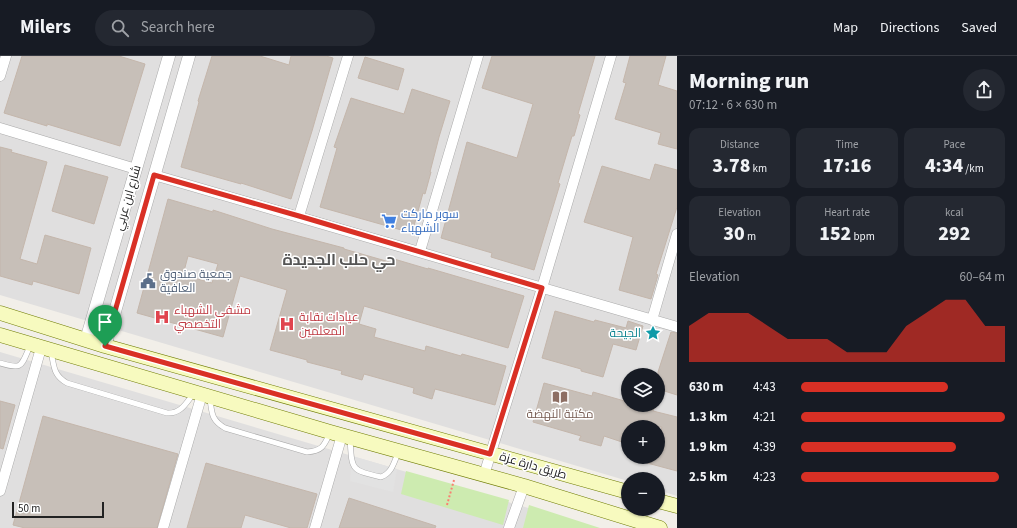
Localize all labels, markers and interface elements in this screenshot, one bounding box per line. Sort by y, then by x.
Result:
search box [95,10,375,46]
text: Milers [20,14,71,41]
icon: search [109,17,131,39]
text: Search here [141,17,215,38]
text: Map [833,18,858,38]
text: Directions [880,18,939,38]
text: Saved [961,18,997,38]
text: Morning run [689,65,809,97]
button: share [963,69,1005,111]
text: 07:12 · 6 × 630 m [689,96,777,114]
text: Distance [720,137,759,152]
text: Time [835,137,859,152]
text: Pace [944,137,965,152]
text: 3.78 [712,152,750,180]
text: 17:16 [823,152,871,180]
text: 4:34 [925,152,963,180]
text: km [750,161,767,176]
text: /km [963,161,984,176]
street label: شارع ابن عربي [111,163,146,233]
text: Elevation [718,205,761,220]
text: Heart rate [824,205,870,220]
text: kcal [945,205,964,220]
place label: سوبر ماركت الشهباء [401,206,459,237]
supermarket icon: سوبر ماركت الشهباء [380,212,398,230]
text: 30 [723,220,745,248]
text: 152 [819,220,851,248]
text: 292 [938,220,970,248]
text: m [745,229,756,244]
text: bpm [851,229,875,244]
district label: حي حلب الجديدة [282,249,396,272]
place label: جمعية صندوق العافية [160,266,232,297]
text: Elevation [689,268,740,286]
text: 60–64 m [960,268,1005,286]
public building icon: جمعية صندوق العافية [139,272,157,290]
place label: مشفى الشهباء التخصصي [174,302,251,334]
pin [88,305,122,346]
hospital icon: مشفى الشهباء التخصصي [153,308,171,326]
place label: عيادات نقابة المعلمين [299,309,359,340]
icon: arrive [94,311,116,333]
hospital icon: عيادات نقابة المعلمين [278,315,296,333]
place icon: الجيحة [644,324,662,342]
place label: الجيحة [610,325,641,342]
map controls [621,368,665,516]
button: layers [621,368,665,412]
text: 630 m [689,378,723,396]
text: 4:43 [753,378,776,396]
library icon: مكتبة النهضة [551,388,569,406]
place label: مكتبة النهضة [526,406,594,423]
text: 1.3 km [689,408,728,426]
text: 4:21 [753,408,776,426]
button: + [621,420,665,464]
text: 1.9 km [689,438,728,456]
text: 4:39 [753,438,776,456]
street label: طريق دارة عزة [497,448,569,484]
text: 2.5 km [689,468,728,486]
text: 4:23 [753,468,776,486]
button: − [621,472,665,516]
scale bar [12,500,104,519]
text: 50 m [18,501,40,516]

